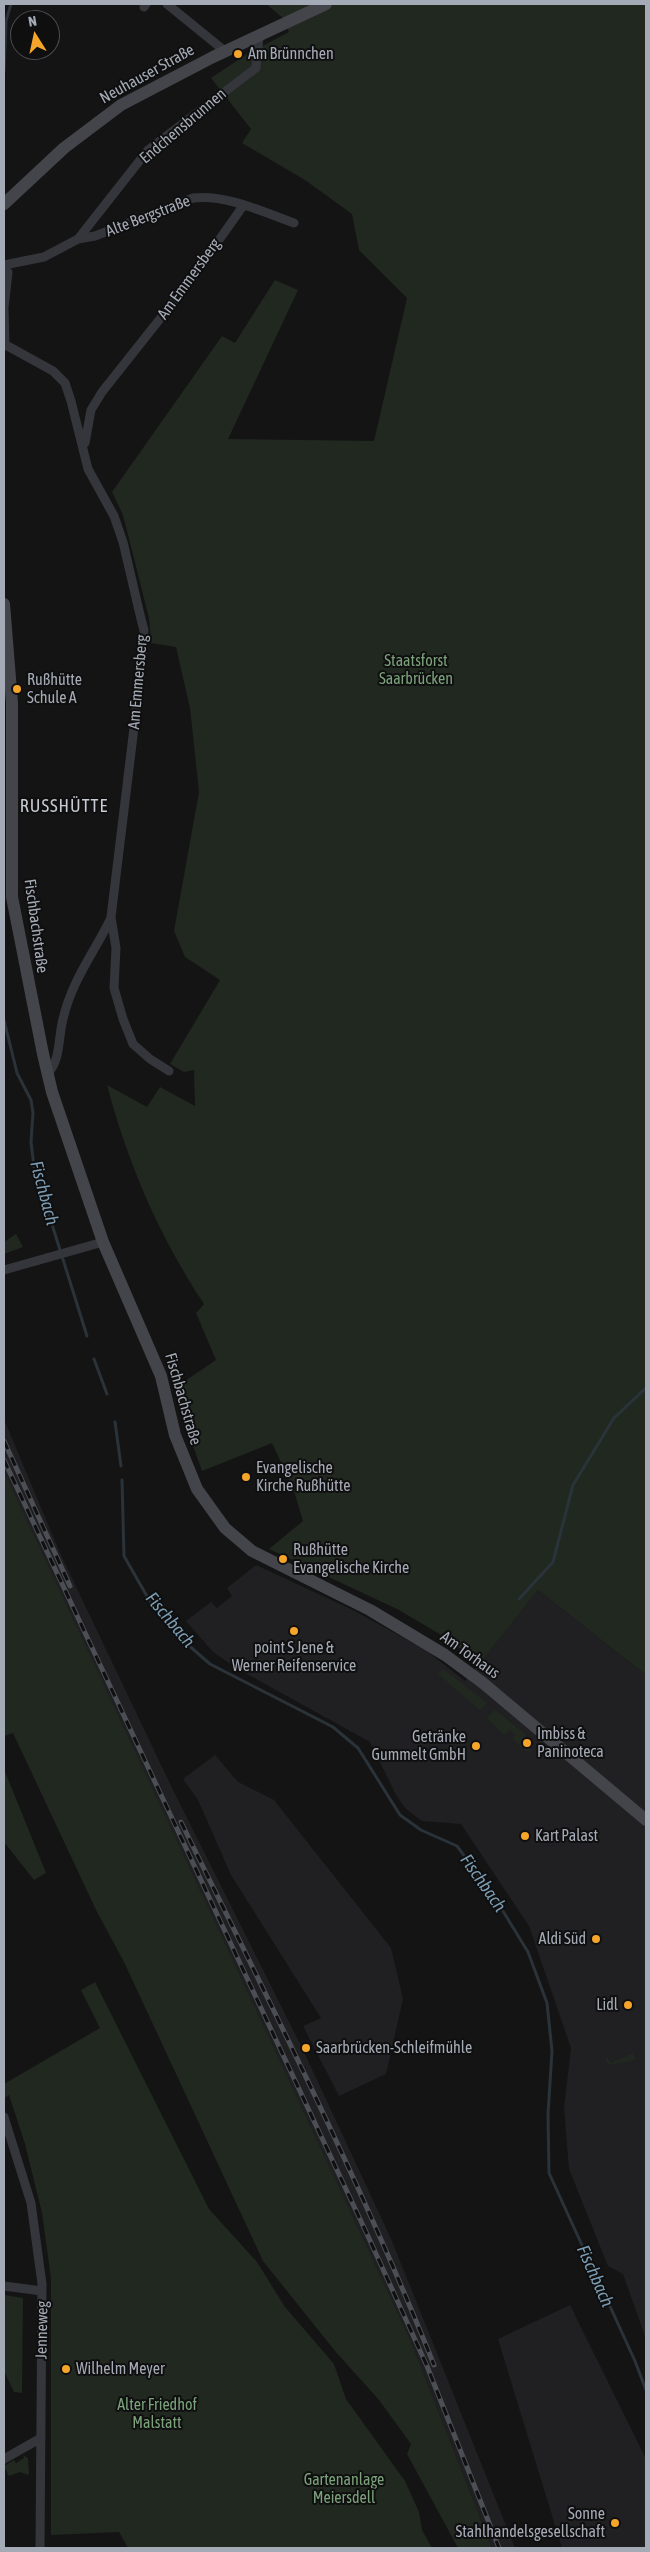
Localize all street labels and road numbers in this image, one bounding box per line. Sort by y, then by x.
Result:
street label: Neuhauser Straße [96,40,198,108]
street label: Endchensbrunnen [136,84,230,168]
street label: Alte Bergstraße [103,191,193,241]
street label: Am Emmersberg [153,235,225,323]
street label: Am Emmersberg [124,634,152,730]
street label: Fischbachstraße [20,878,52,974]
street label: Fischbachstraße [161,1351,205,1447]
street label: Am Torhaus [437,1627,503,1683]
street label: Jenneweg [32,2301,52,2359]

